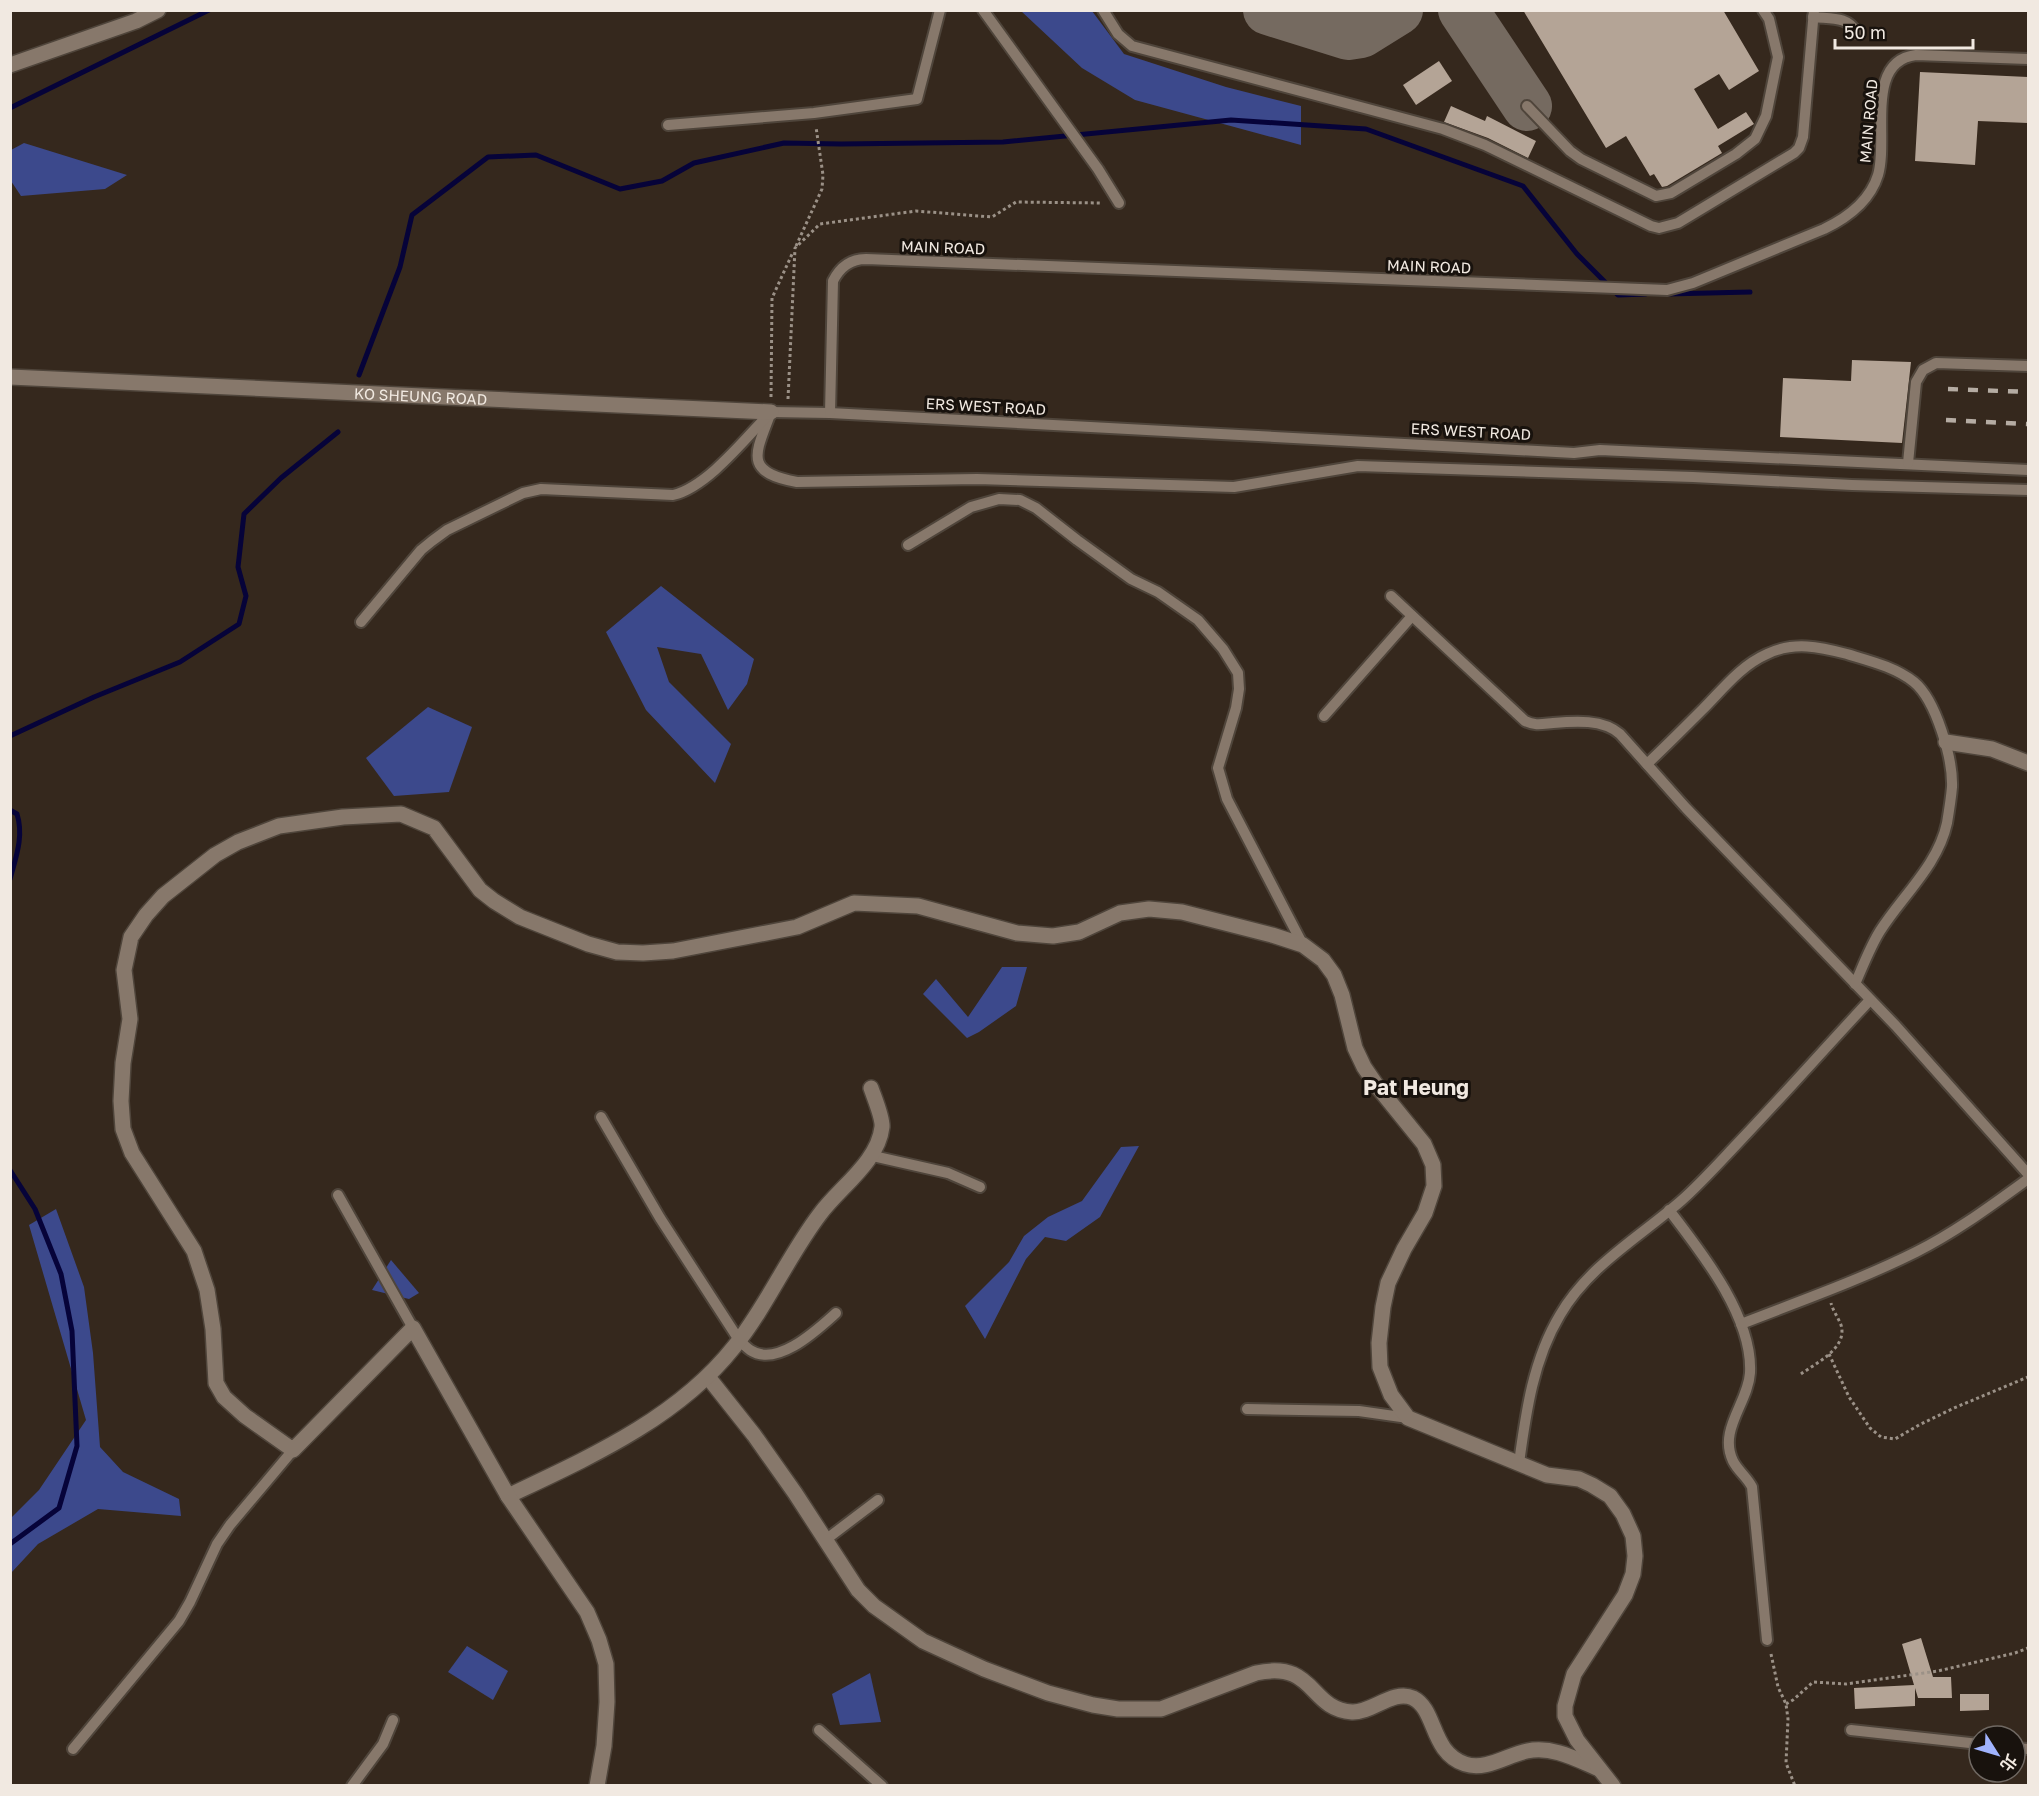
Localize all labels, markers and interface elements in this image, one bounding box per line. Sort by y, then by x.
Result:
scale bar [1835,12,1973,50]
text: 50 m [1844,21,1886,43]
street label: MAIN ROAD [1855,78,1881,164]
street label: MAIN ROAD [901,237,985,257]
street label: MAIN ROAD [1387,256,1471,276]
street label: KO SHEUNG ROAD [354,384,488,408]
street label: ERS WEST ROAD [925,394,1047,418]
street label: ERS WEST ROAD [1410,419,1532,443]
district label: Pat Heung [1363,1074,1469,1100]
north arrow [1967,1724,2027,1784]
text: 北 [1996,1751,2022,1775]

